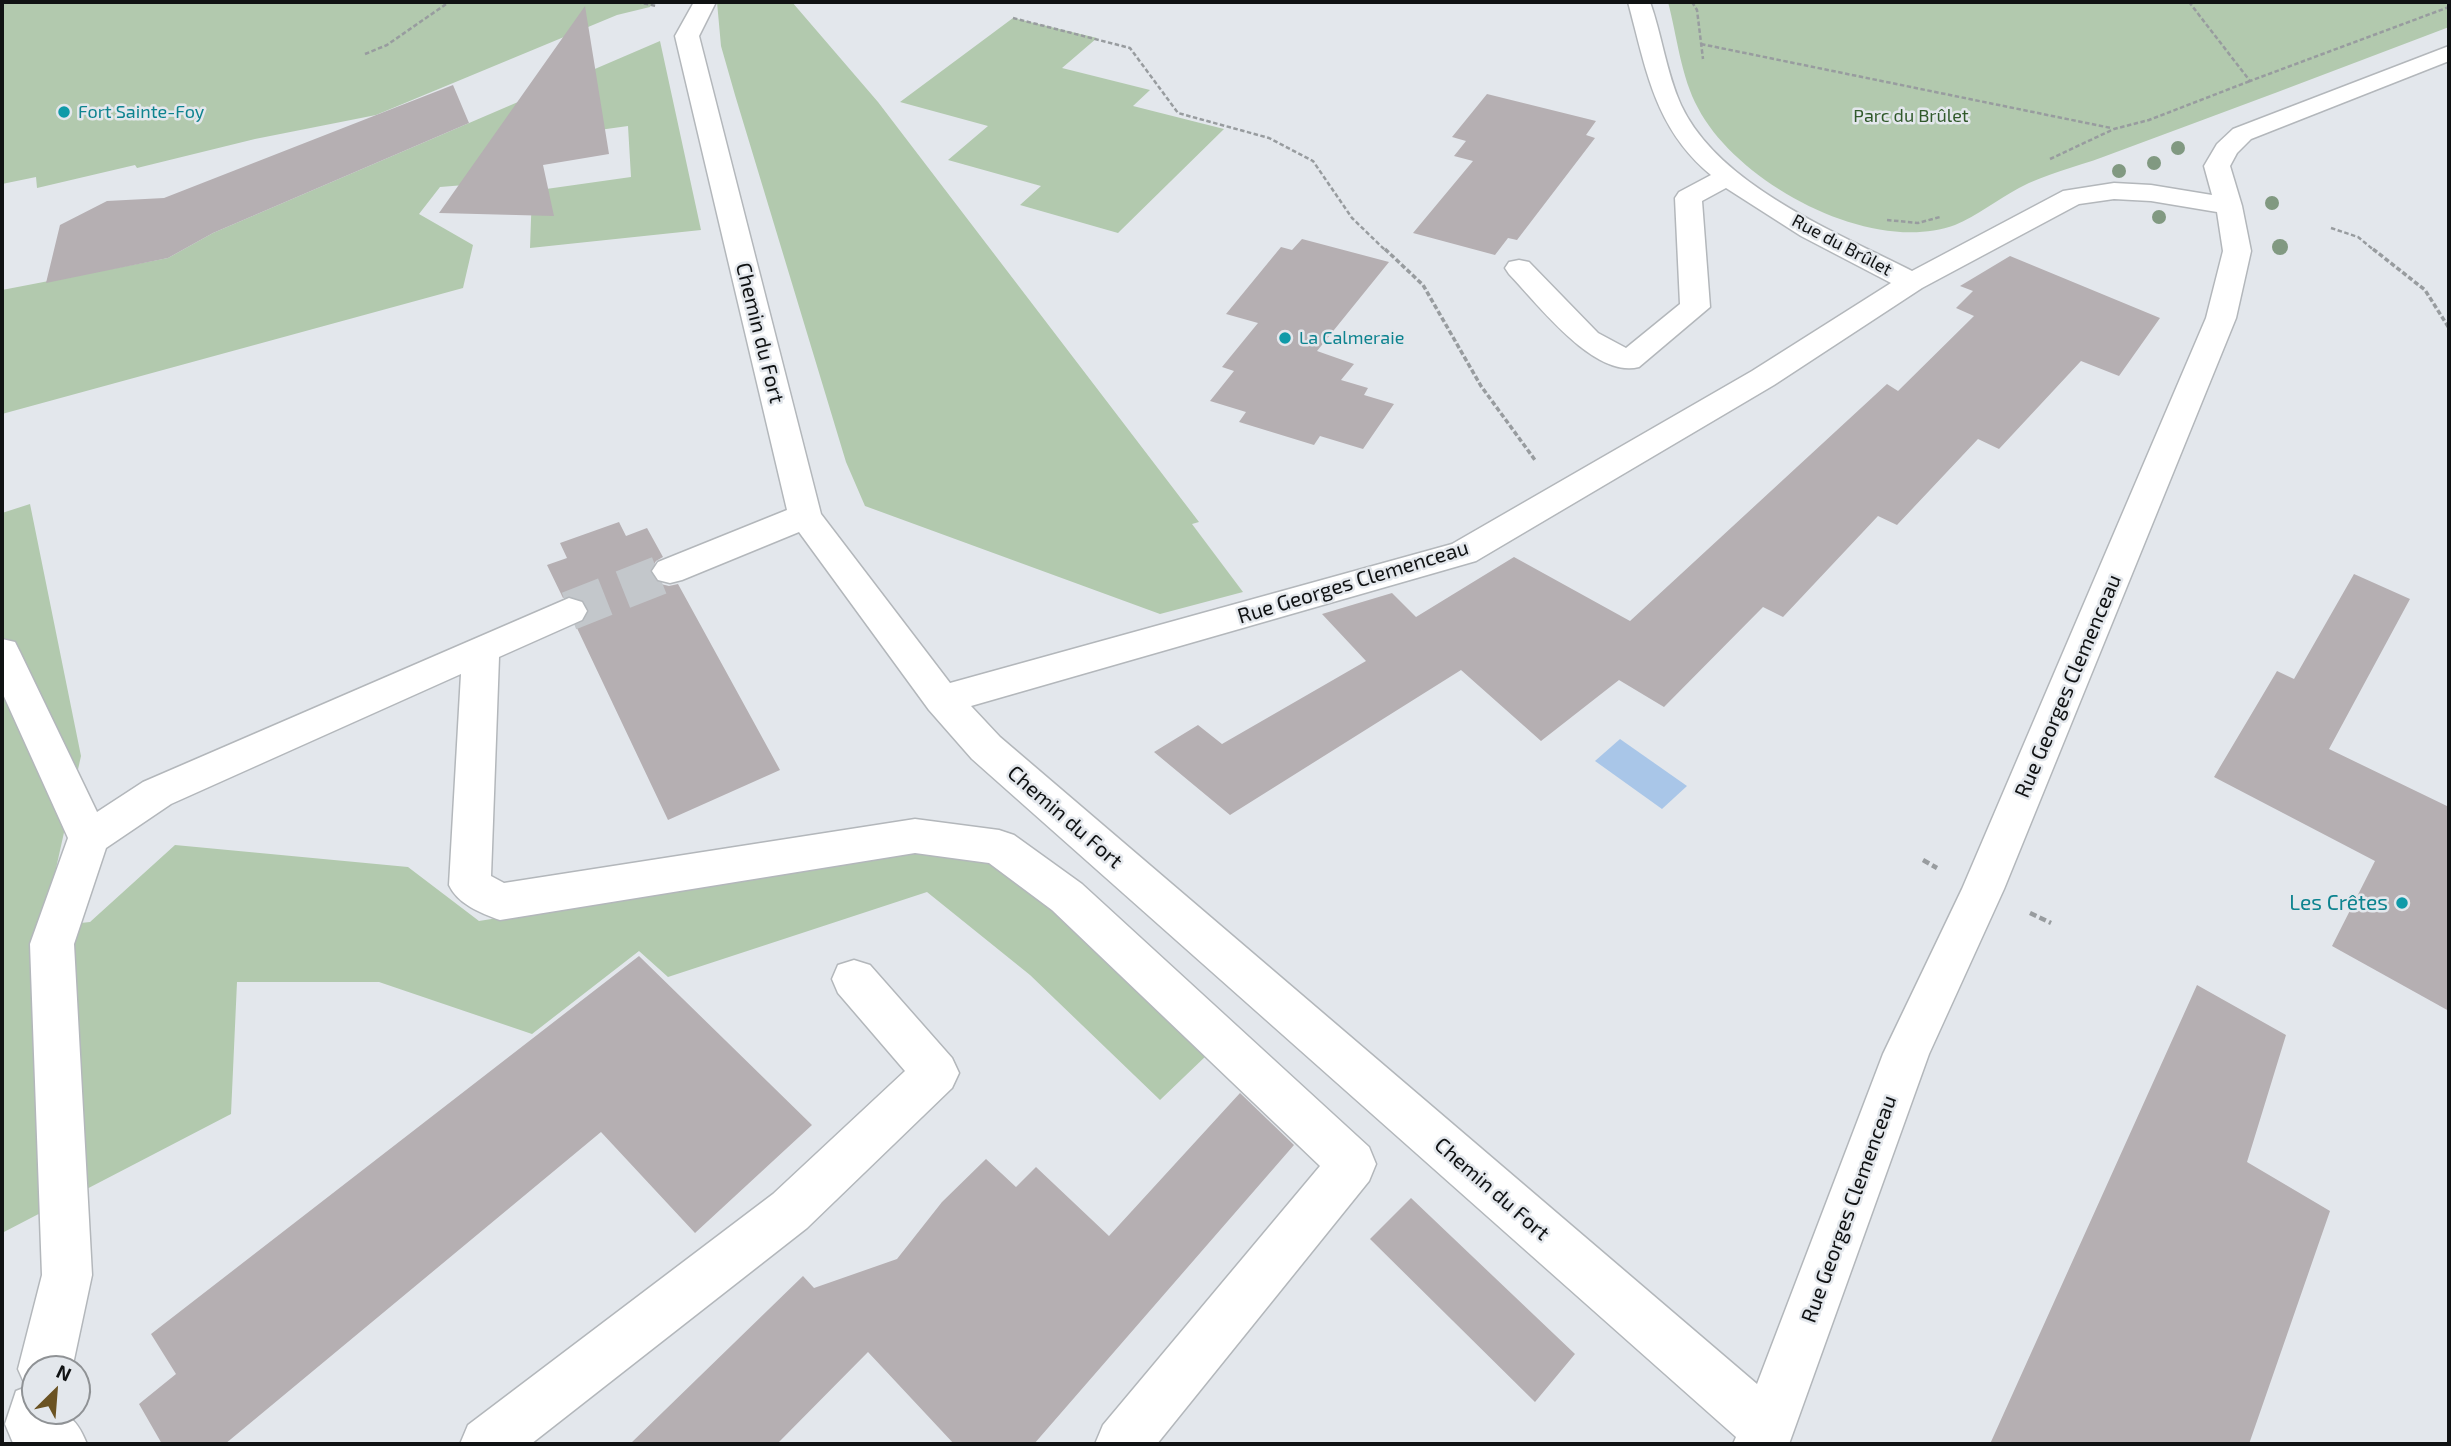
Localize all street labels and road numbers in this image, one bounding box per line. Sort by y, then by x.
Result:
street label: Rue du Brûlet [1788,210,1896,280]
street label: Chemin du Fort [730,260,790,406]
street label: Rue Georges Clemenceau [1234,535,1472,629]
street label: Rue Georges Clemenceau [2009,571,2127,801]
street label: Chemin du Fort [1002,760,1128,874]
street label: Rue Georges Clemenceau [1796,1092,1902,1326]
street label: Chemin du Fort [1429,1132,1555,1246]

